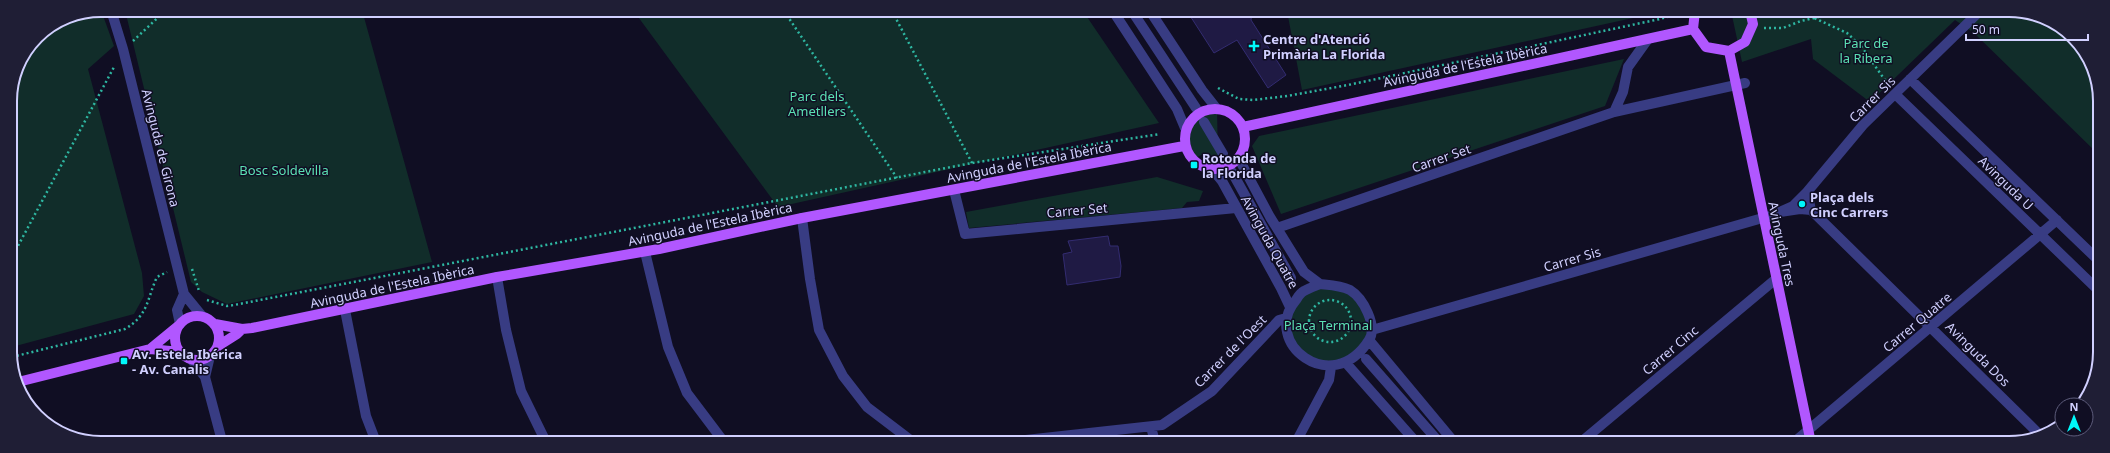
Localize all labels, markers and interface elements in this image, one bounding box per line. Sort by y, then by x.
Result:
scale bar [1966,16,2088,42]
text: 50 m [1972,21,2000,38]
place label: Centre d'Atenció Primària La Florida [1263,30,1385,63]
park label: Parc de la Ribera [1839,34,1893,67]
street label: Avinguda de l'Estela Ibèrica [1381,39,1549,91]
marker: Centre d'Atenció Primària La Florida [1248,40,1260,52]
street label: Carrer Sis [1845,72,1899,126]
street label: Avinguda de Girona [138,87,184,209]
park label: Parc dels Ametllers [788,87,846,120]
street label: Avinguda de l'Estela Ibèrica [945,137,1113,187]
street label: Carrer Set [1409,139,1473,176]
place label: Rotonda de la Florida [1202,149,1276,182]
street label: Avinguda U [1974,152,2038,214]
marker: Rotonda de la Florida [1189,160,1199,170]
park label: Bosc Soldevilla [239,161,329,179]
place label: Plaça dels Cinc Carrers [1810,188,1888,221]
street label: Avinguda Quatre [1237,192,1303,292]
street label: Avinguda de l'Estela Ibèrica [626,198,794,250]
street label: Carrer Set [1046,198,1109,222]
marker: Plaça dels Cinc Carrers [1797,199,1807,209]
street label: Avinguda Tres [1764,200,1800,288]
street label: Carrer Sis [1541,242,1603,276]
street label: Avinguda de l'Estela Ibèrica [308,260,476,312]
street label: Carrer Quatre [1879,288,1955,356]
street label: Carrer de l'Oest [1190,311,1270,391]
park label: Plaça Terminal [1284,316,1372,334]
street label: Avinguda Dos [1942,318,2014,390]
street label: Carrer Cinc [1638,321,1702,379]
place label: Av. Estela Ibérica - Av. Canalis [132,345,242,378]
marker: Av. Estela Ibérica - Av. Canalis [119,356,129,366]
north arrow [2054,397,2094,437]
text: N [2070,399,2078,414]

